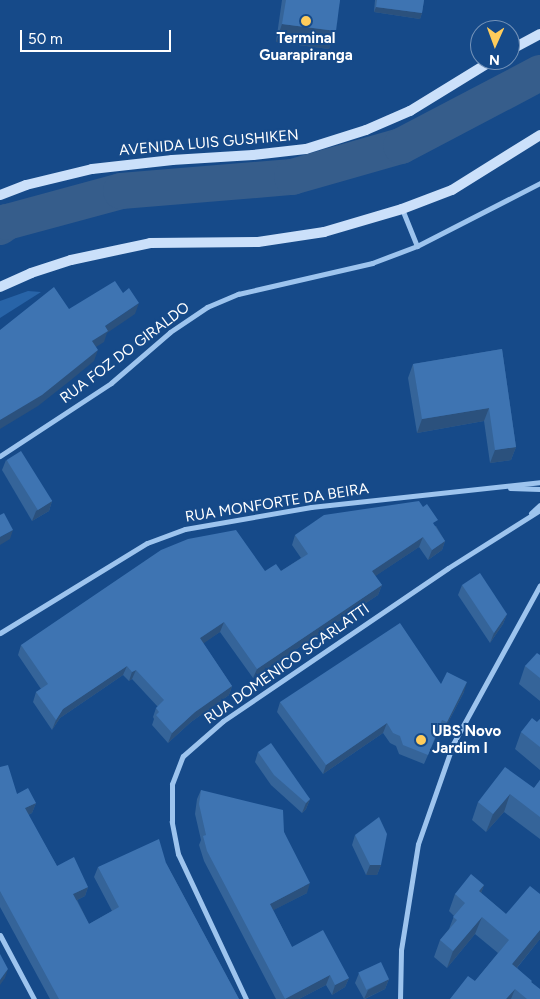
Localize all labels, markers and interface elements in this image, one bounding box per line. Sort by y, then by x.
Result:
marker: Terminal Guarapiranga [300,15,312,27]
scale bar [22,20,174,52]
north arrow [470,20,520,70]
place label: Terminal Guarapiranga [259,29,353,64]
text: 50 m [28,30,63,48]
text: N [489,51,500,68]
street label: AVENIDA LUIS GUSHIKEN [118,126,300,160]
street label: RUA FOZ DO GIRALDO [57,299,193,407]
street label: RUA MONFORTE DA BEIRA [184,480,370,526]
street label: RUA DOMENICO SCARLATTI [201,600,373,728]
place label: UBS Novo Jardim I [432,722,501,757]
marker: UBS Novo Jardim I [414,733,428,747]

